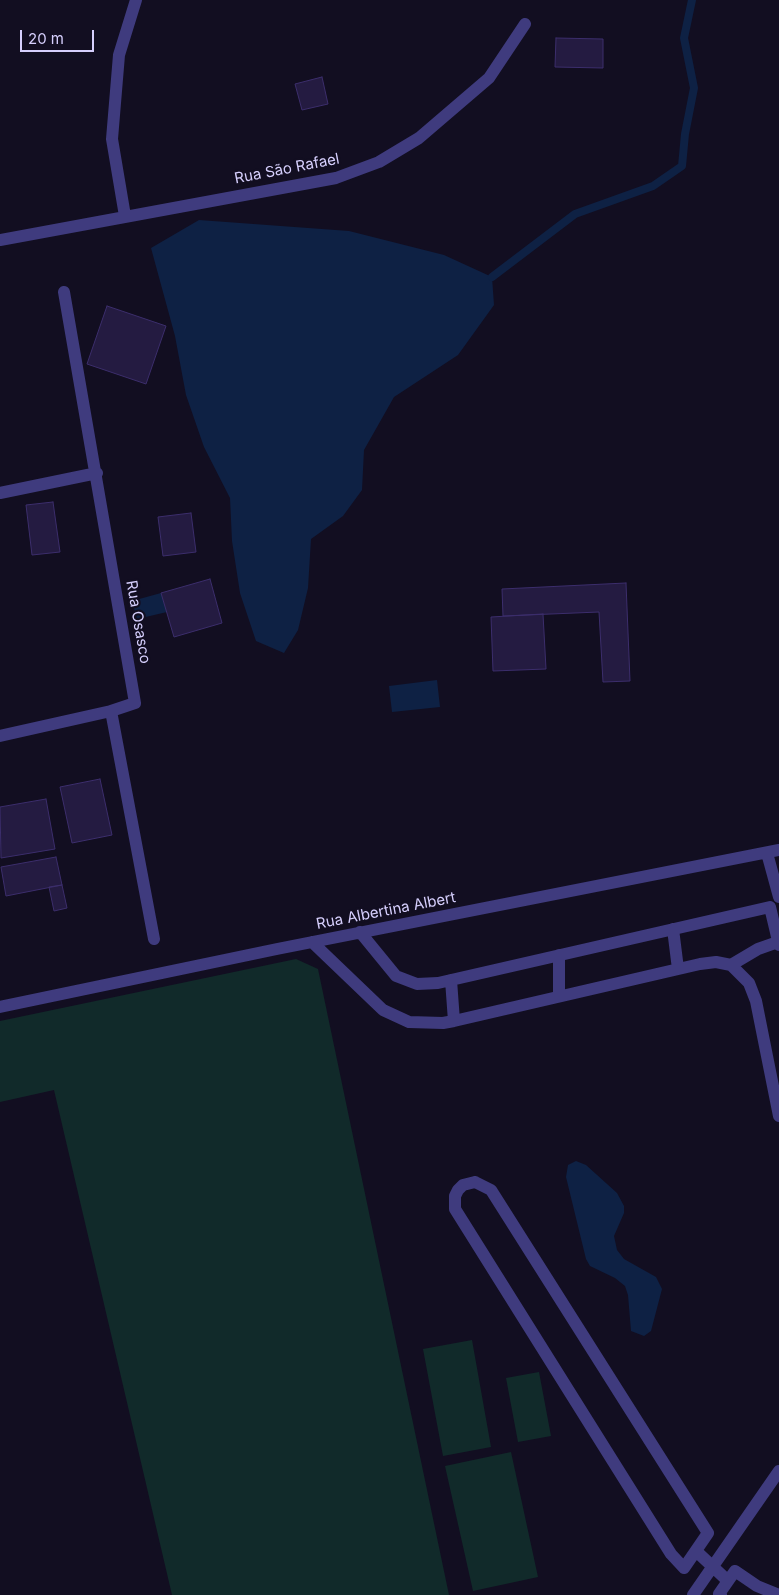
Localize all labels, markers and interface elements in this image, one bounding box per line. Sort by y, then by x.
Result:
scale bar [22,20,96,52]
text: 20 m [28,29,64,48]
street label: Rua São Rafael [233,150,341,188]
street label: Rua Osasco [122,579,154,665]
street label: Rua Albertina Albert [315,889,457,933]

